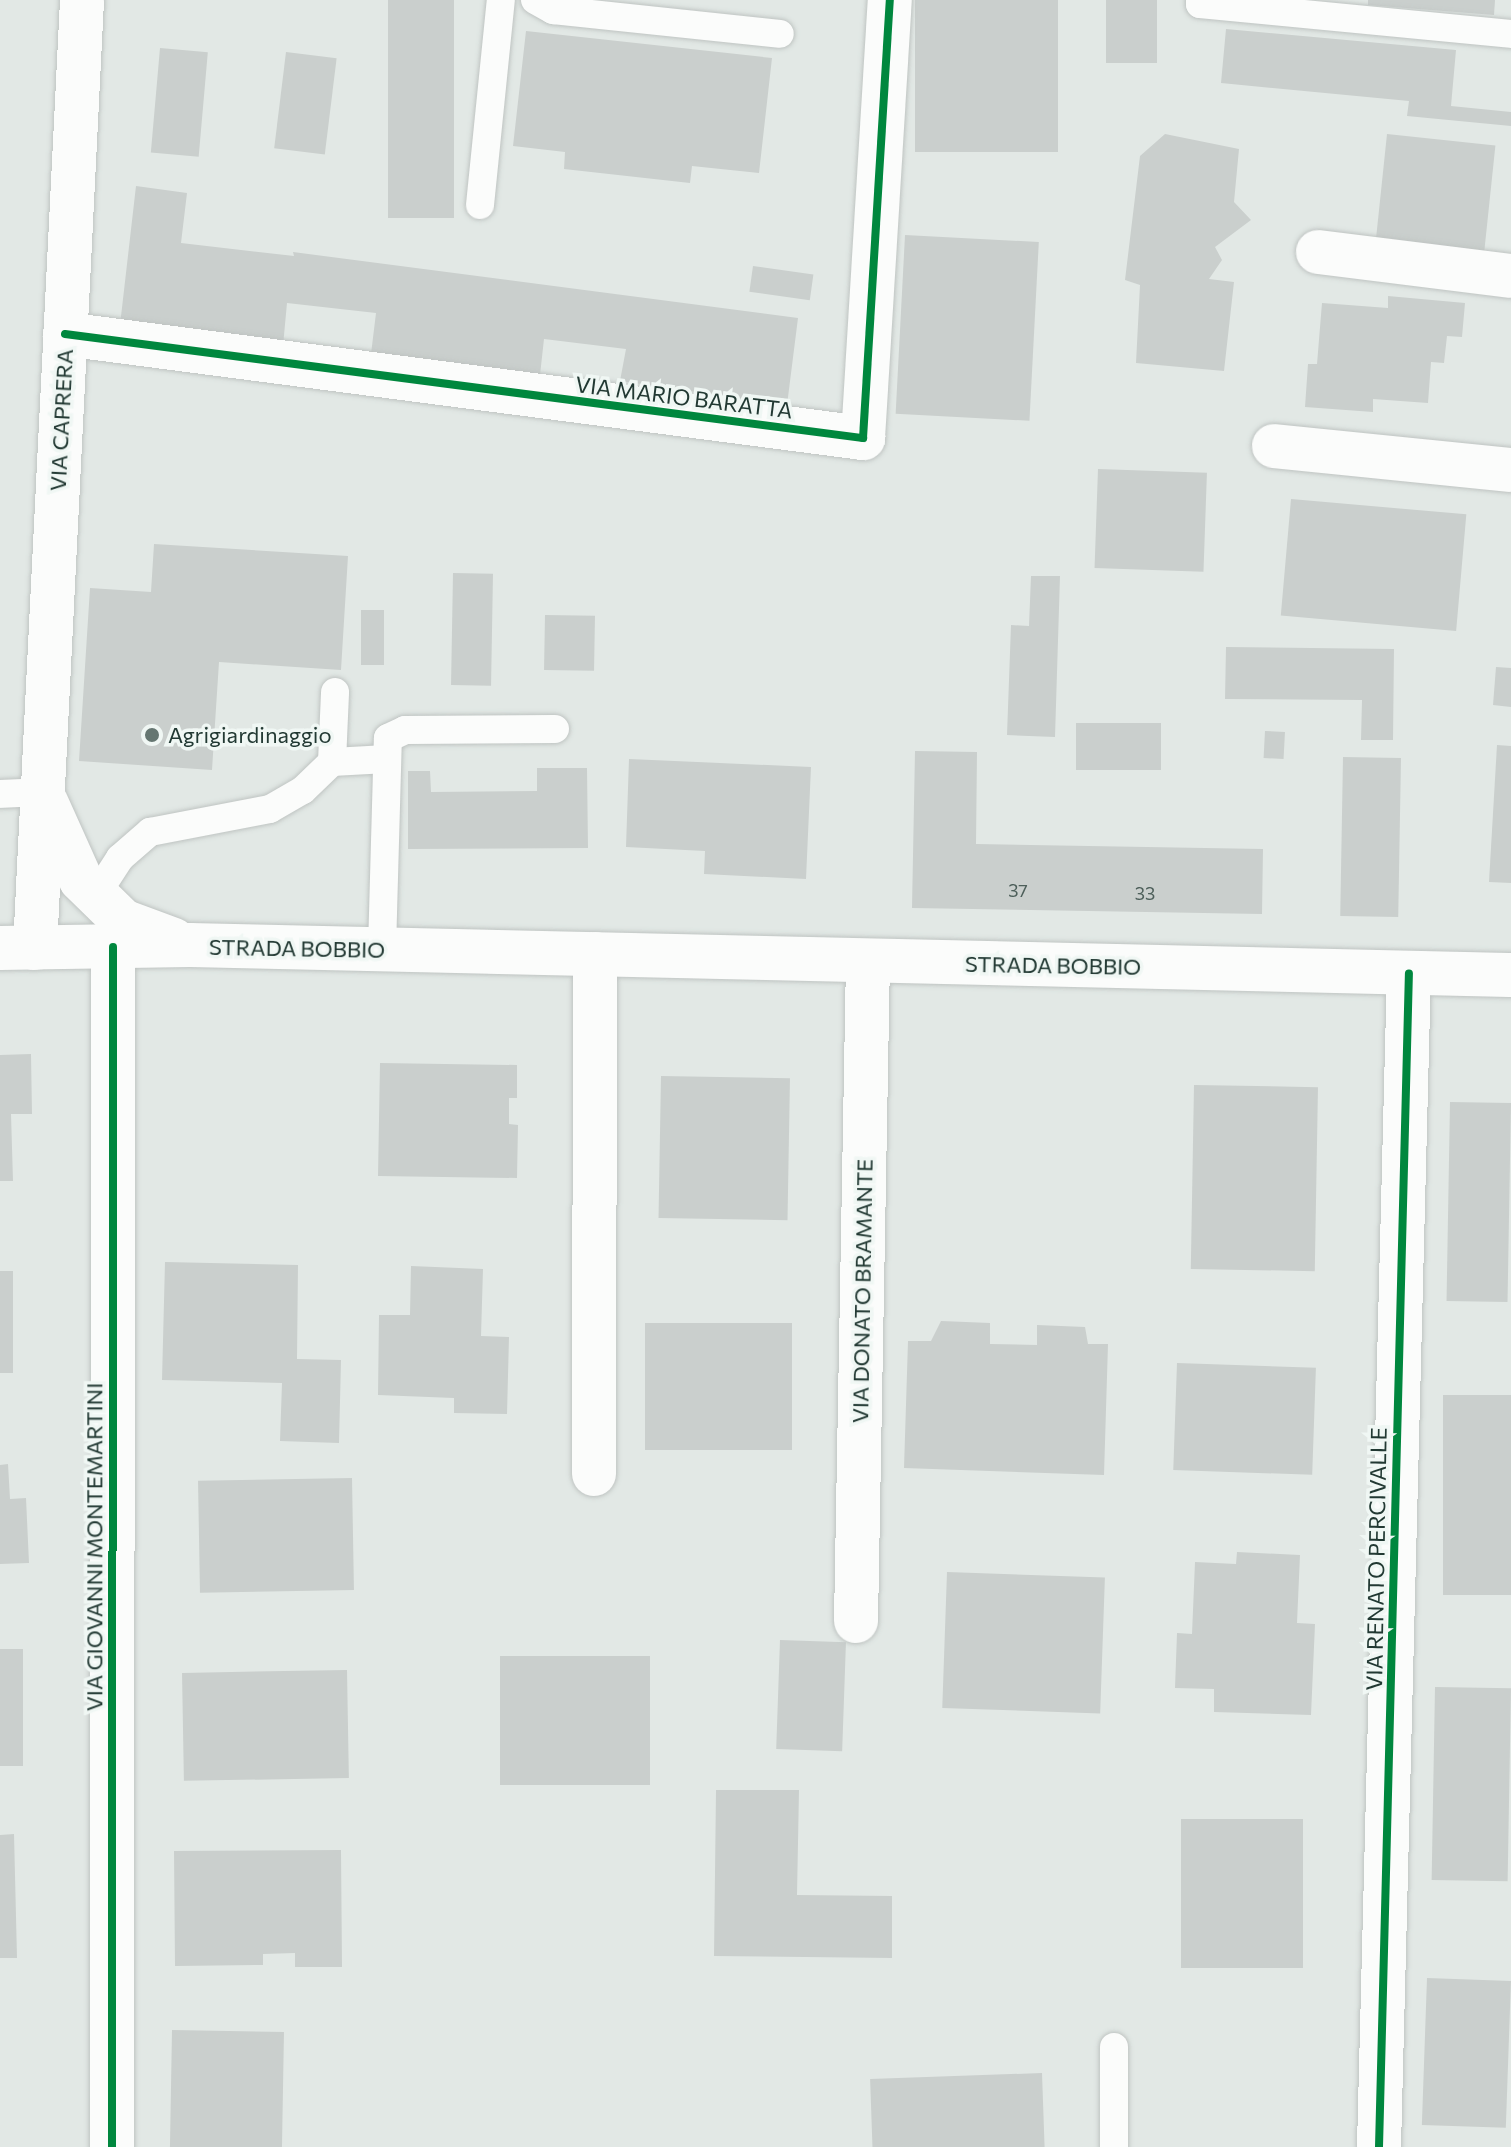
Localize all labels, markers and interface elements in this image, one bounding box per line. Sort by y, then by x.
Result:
street label: VIA CAPRERA [44,348,78,492]
street label: VIA MARIO BARATTA [574,371,794,423]
place label: Agrigiardinaggio [168,722,332,748]
marker: Agrigiardinaggio [143,726,161,744]
house number: 37 [1008,879,1028,901]
house number: 33 [1135,882,1155,904]
street label: STRADA BOBBIO [209,933,385,963]
street label: STRADA BOBBIO [965,950,1141,980]
street label: VIA DONATO BRAMANTE [846,1159,878,1423]
street label: VIA GIOVANNI MONTEMARTINI [81,1383,107,1711]
street label: VIA RENATO PERCIVALLE [1361,1427,1391,1691]

